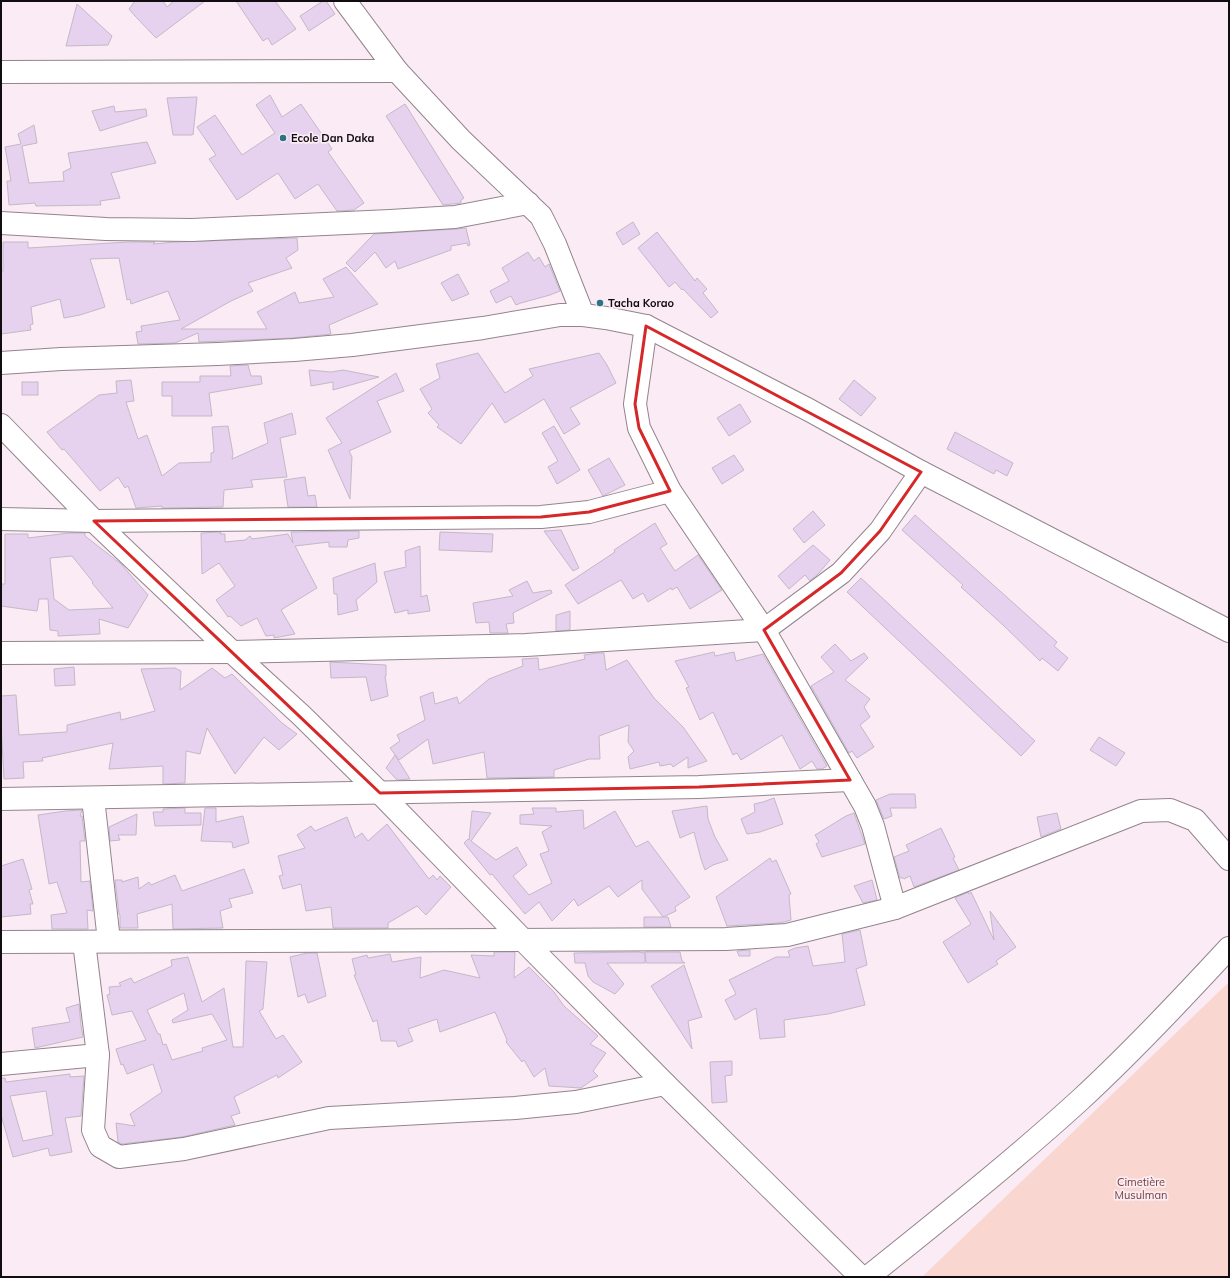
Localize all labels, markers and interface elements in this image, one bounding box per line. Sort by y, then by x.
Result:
place label: Ecole Dan Daka [291,131,374,145]
marker: Ecole Dan Daka [278,133,288,143]
place label: Tacha Korao [608,296,675,310]
marker: Tacha Korao [595,298,605,308]
park label: Cimetière Musulman [1115,1175,1167,1202]

